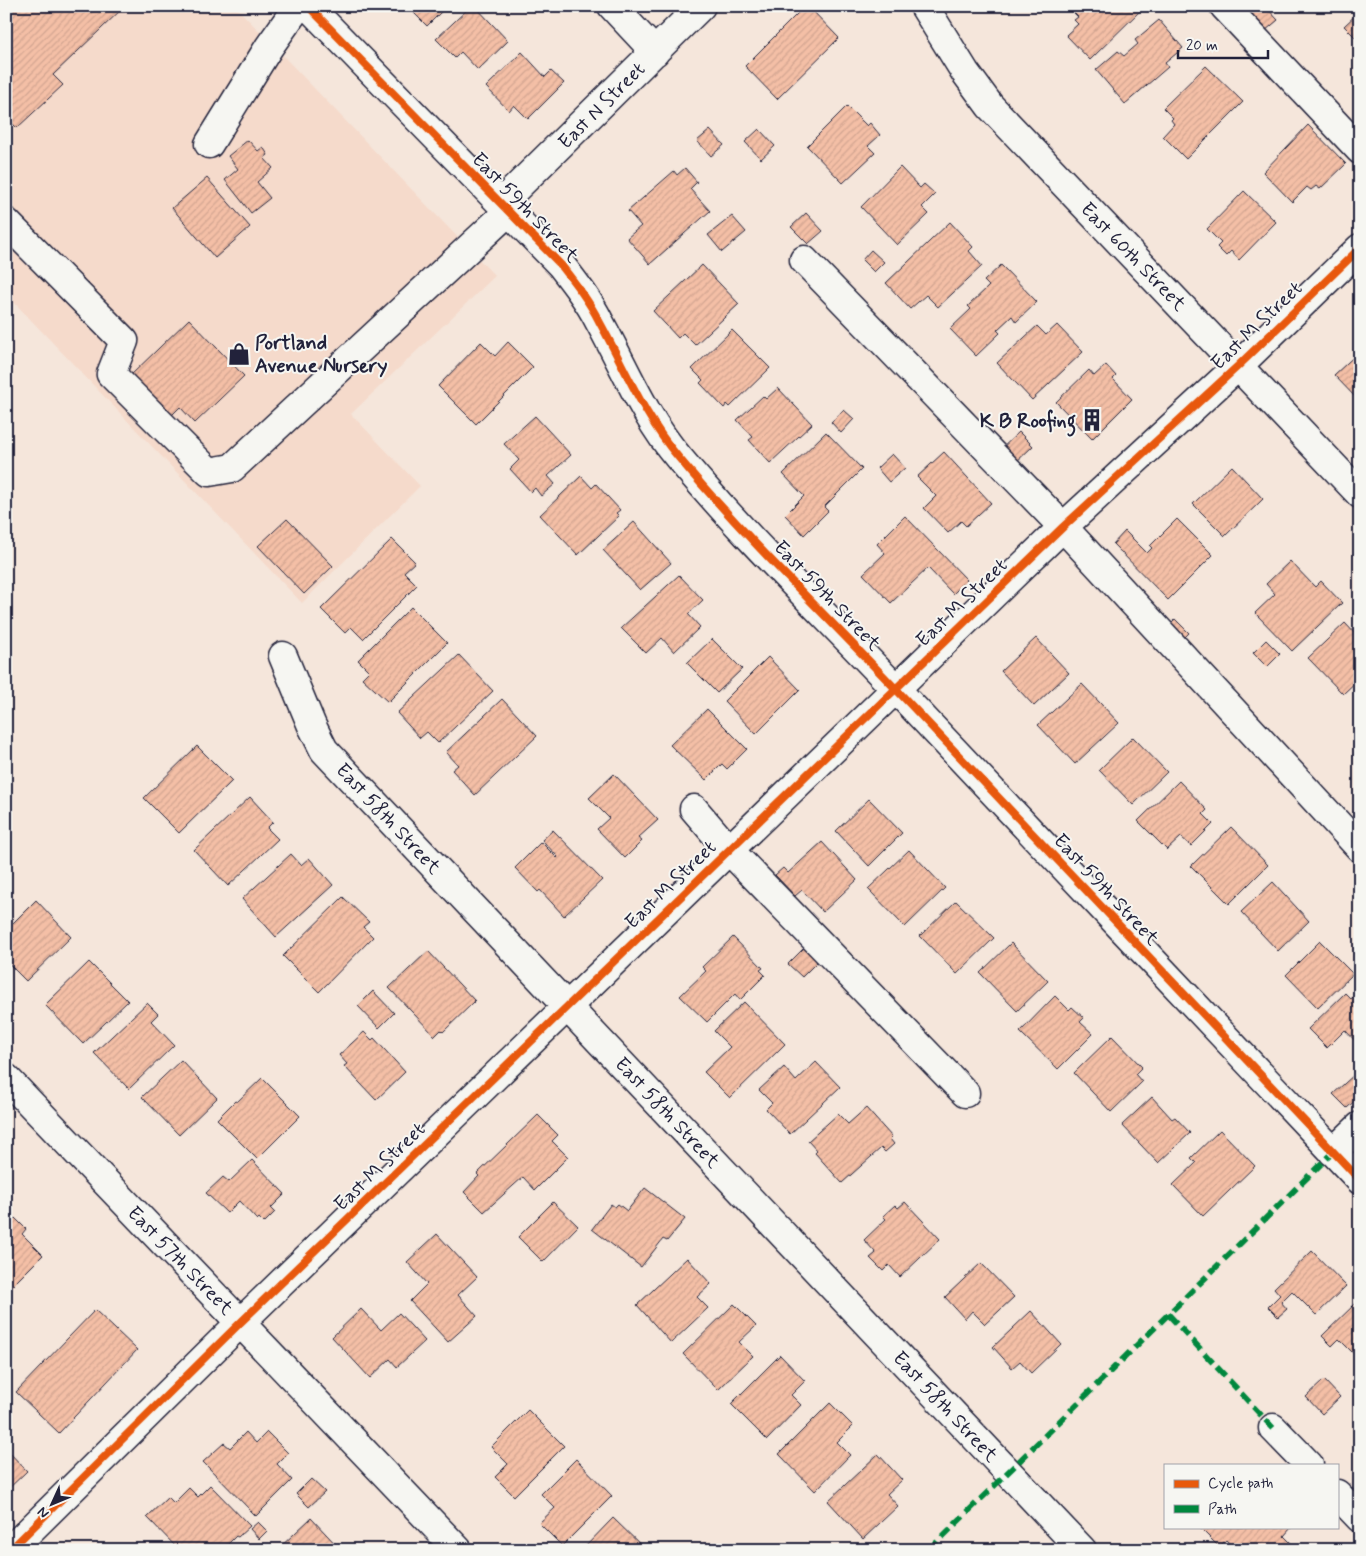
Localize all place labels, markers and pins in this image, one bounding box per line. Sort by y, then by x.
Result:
place label: Portland Avenue Nursery [255,330,387,380]
shop icon: Portland Avenue Nursery [226,341,252,367]
building icon: K B Roofing [1079,407,1105,433]
place label: K B Roofing [980,408,1076,437]

